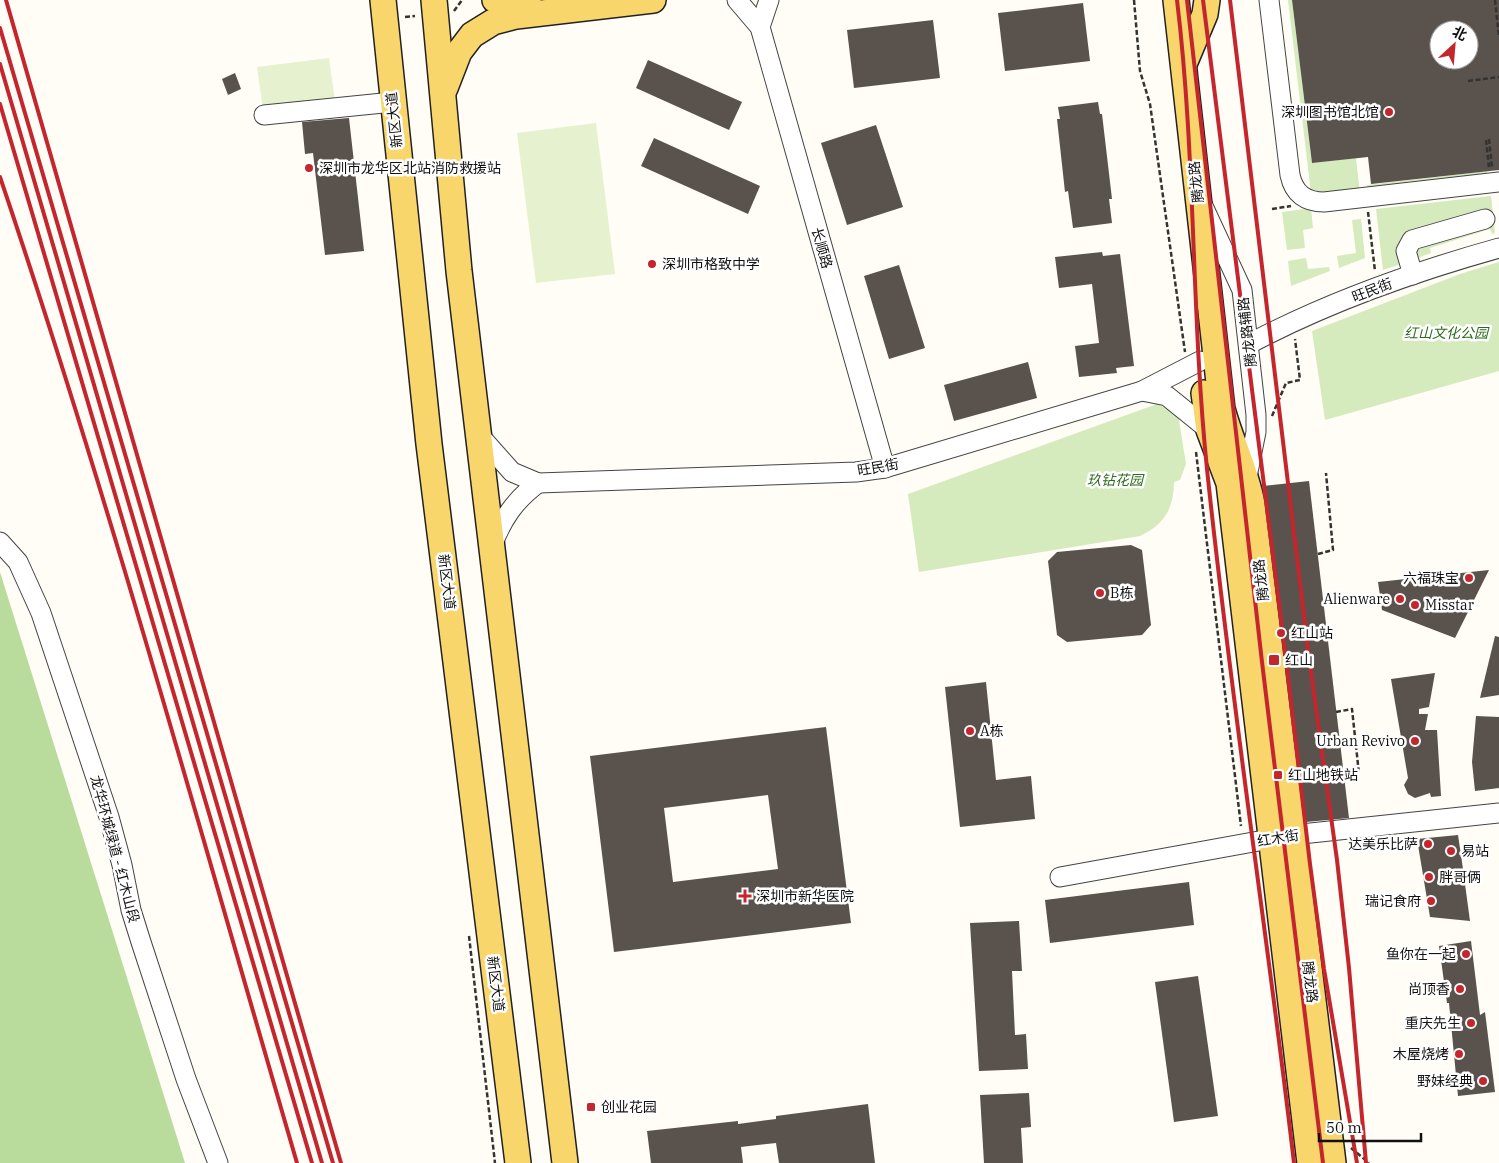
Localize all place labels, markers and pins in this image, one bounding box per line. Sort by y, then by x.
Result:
place label: 深圳图书馆北馆 [1281,103,1379,121]
marker: 深圳图书馆北馆 [1383,106,1395,118]
place label: 深圳市龙华区北站消防救援站 [319,159,501,177]
marker: 深圳市龙华区北站消防救援站 [303,162,315,174]
place label: 深圳市格致中学 [662,255,760,273]
marker: 深圳市格致中学 [646,258,658,270]
place label: 六福珠宝 [1403,569,1459,587]
marker: 六福珠宝 [1463,572,1475,584]
place label: B栋 [1110,584,1133,602]
marker: B栋 [1094,587,1106,599]
place label: Alienware [1324,590,1390,608]
marker: Alienware [1394,593,1406,605]
place label: Misstar [1425,596,1475,614]
marker: Misstar [1409,599,1421,611]
place label: 红山站 [1291,624,1333,642]
marker: 红山站 [1275,627,1287,639]
place label: 红山 [1285,651,1313,669]
marker: 红山 [1267,653,1281,667]
place label: A栋 [980,722,1004,740]
marker: A栋 [964,725,976,737]
place label: Urban Revivo [1316,732,1405,750]
marker: Urban Revivo [1409,735,1421,747]
place label: 红山地铁站 [1288,766,1358,784]
marker: 红山地铁站 [1272,769,1284,781]
place label: 达美乐比萨 [1348,835,1418,853]
marker: 达美乐比萨 [1422,838,1434,850]
place label: 易站 [1461,842,1489,860]
marker: 易站 [1445,845,1457,857]
place label: 胖哥俩 [1439,868,1481,886]
marker: 胖哥俩 [1423,871,1435,883]
place label: 深圳市新华医院 [756,887,854,905]
marker: 深圳市新华医院 [738,889,752,903]
place label: 瑞记食府 [1365,892,1421,910]
marker: 瑞记食府 [1425,895,1437,907]
place label: 鱼你在一起 [1386,945,1456,963]
marker: 鱼你在一起 [1460,948,1472,960]
place label: 尚顶香 [1408,980,1450,998]
marker: 尚顶香 [1454,983,1466,995]
place label: 重庆先生 [1405,1014,1461,1032]
marker: 重庆先生 [1465,1017,1477,1029]
place label: 木屋烧烤 [1393,1045,1449,1063]
marker: 木屋烧烤 [1453,1048,1465,1060]
place label: 野妹经典 [1417,1072,1473,1090]
marker: 野妹经典 [1477,1075,1489,1087]
place label: 创业花园 [601,1098,657,1116]
marker: 创业花园 [585,1101,597,1113]

